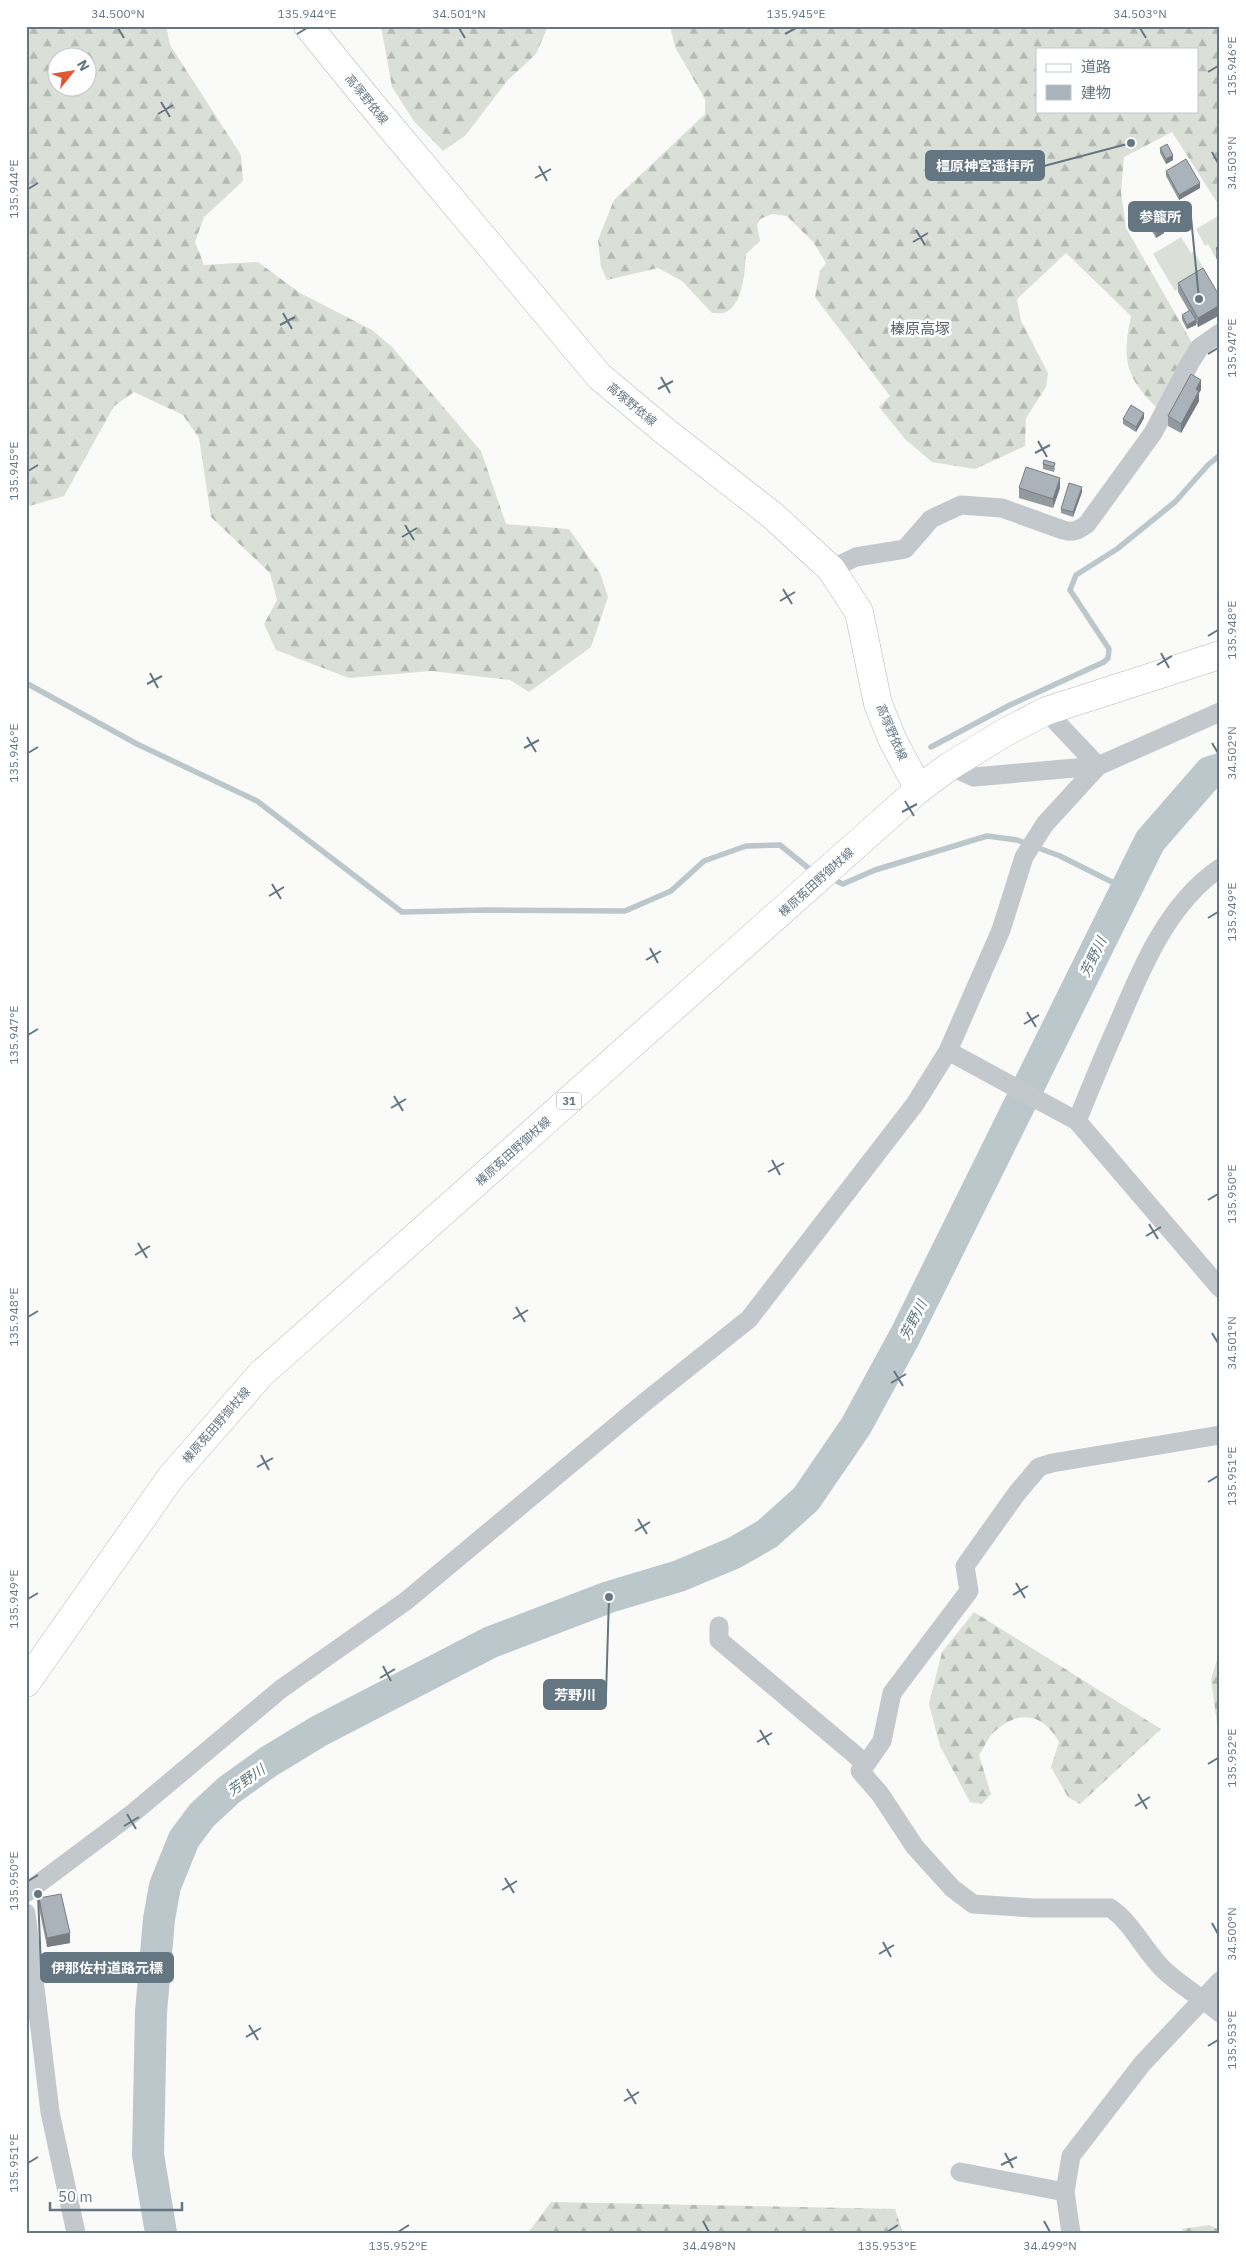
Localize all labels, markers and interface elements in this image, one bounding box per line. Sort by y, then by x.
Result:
text: 34.500°N [91,6,145,21]
text: 135.944°E [277,6,337,21]
text: 34.501°N [432,6,486,21]
text: 135.945°E [766,6,826,21]
text: 34.503°N [1113,6,1167,21]
text: 135.946°E [1224,36,1239,96]
north arrow [48,48,98,98]
legend [1036,48,1198,112]
text: N [73,57,94,74]
text: 道路 [1081,57,1111,76]
street label: 高塚野依線 [342,71,392,127]
text: 建物 [1081,83,1111,102]
text: 34.503°N [1224,136,1239,190]
callout: 橿原神宮遥拝所 [926,151,1044,180]
text: 橿原神宮遥拝所 [936,157,1034,175]
text: 135.944°E [6,159,21,219]
callout: 参籠所 [1129,202,1191,231]
text: 参籠所 [1139,208,1181,226]
text: 135.947°E [1224,318,1239,378]
district label: 榛原高塚 [890,319,950,338]
street label: 高塚野依線 [604,379,660,429]
text: 135.945°E [6,441,21,501]
text: 135.948°E [1224,600,1239,660]
street label: 高塚野依線 [873,701,911,763]
text: 135.946°E [6,723,21,783]
text: 34.502°N [1224,726,1239,780]
street label: 榛原菟田野御杖線 [775,844,857,920]
text: 135.949°E [1224,882,1239,942]
water label: 芳野川 [1076,932,1111,980]
text: 135.947°E [6,1005,21,1065]
road number: 31 [556,1092,582,1110]
street label: 榛原菟田野御杖線 [472,1113,554,1189]
text: 135.950°E [1224,1164,1239,1224]
text: 135.948°E [6,1287,21,1347]
water label: 芳野川 [895,1295,931,1343]
text: 34.501°N [1224,1316,1239,1370]
street label: 榛原菟田野御杖線 [179,1384,253,1466]
text: 135.951°E [1224,1446,1239,1506]
text: 135.949°E [6,1569,21,1629]
callout: 芳野川 [544,1680,606,1709]
text: 芳野川 [554,1686,596,1704]
text: 135.952°E [1224,1728,1239,1788]
water label: 芳野川 [224,1759,270,1799]
text: 135.950°E [6,1851,21,1911]
text: 34.500°N [1224,1907,1239,1961]
callout: 伊那佐村道路元標 [41,1953,173,1982]
text: 伊那佐村道路元標 [51,1959,163,1977]
text: 135.953°E [1224,2010,1239,2070]
text: 135.951°E [6,2133,21,2193]
scale bar [50,2179,182,2211]
text: 50 m [58,2187,93,2206]
text: 135.952°E [368,2238,428,2253]
text: 34.498°N [682,2238,736,2253]
text: 135.953°E [857,2238,917,2253]
text: 34.499°N [1023,2238,1077,2253]

